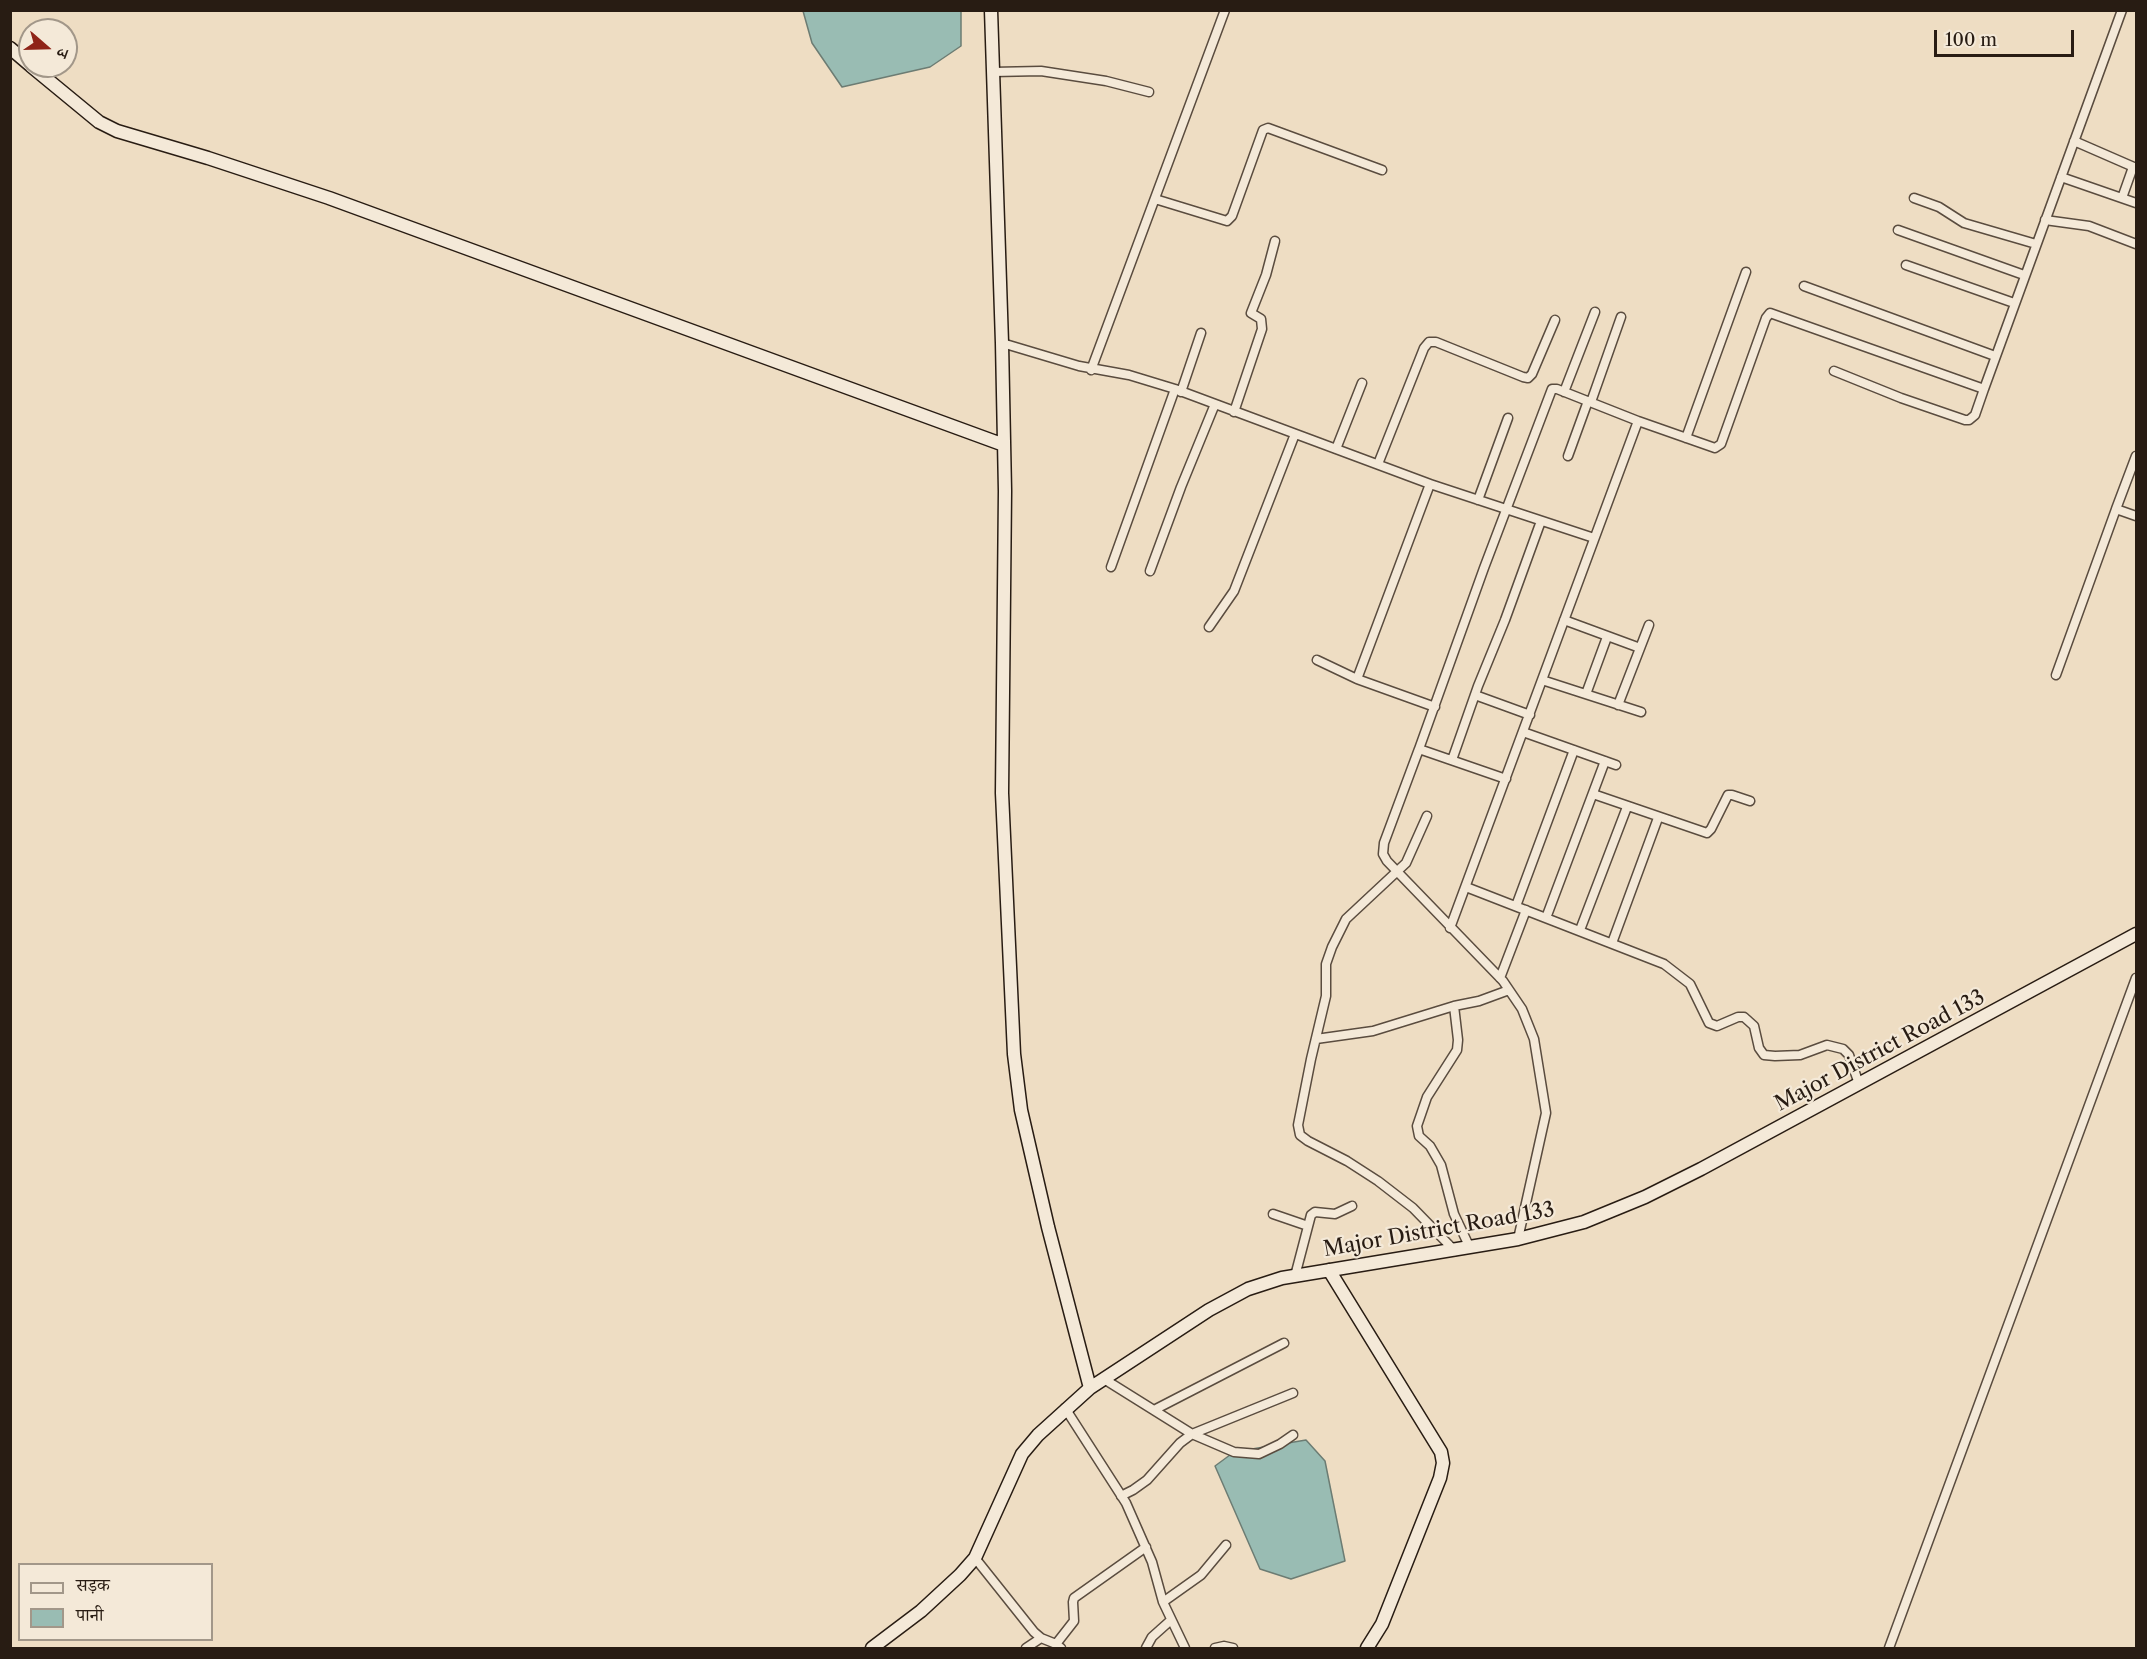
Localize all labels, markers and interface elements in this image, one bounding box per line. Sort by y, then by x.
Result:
north arrow [18,18,78,78]
scale bar [1937,18,2076,56]
text: 100 m [1945,29,1997,51]
text: उ [52,46,74,61]
street label: Major District Road 133 [1771,985,1989,1117]
street label: Major District Road 133 [1322,1197,1556,1263]
legend [18,1563,213,1641]
text: सड़क [76,1574,110,1596]
text: पानी [76,1604,103,1626]

